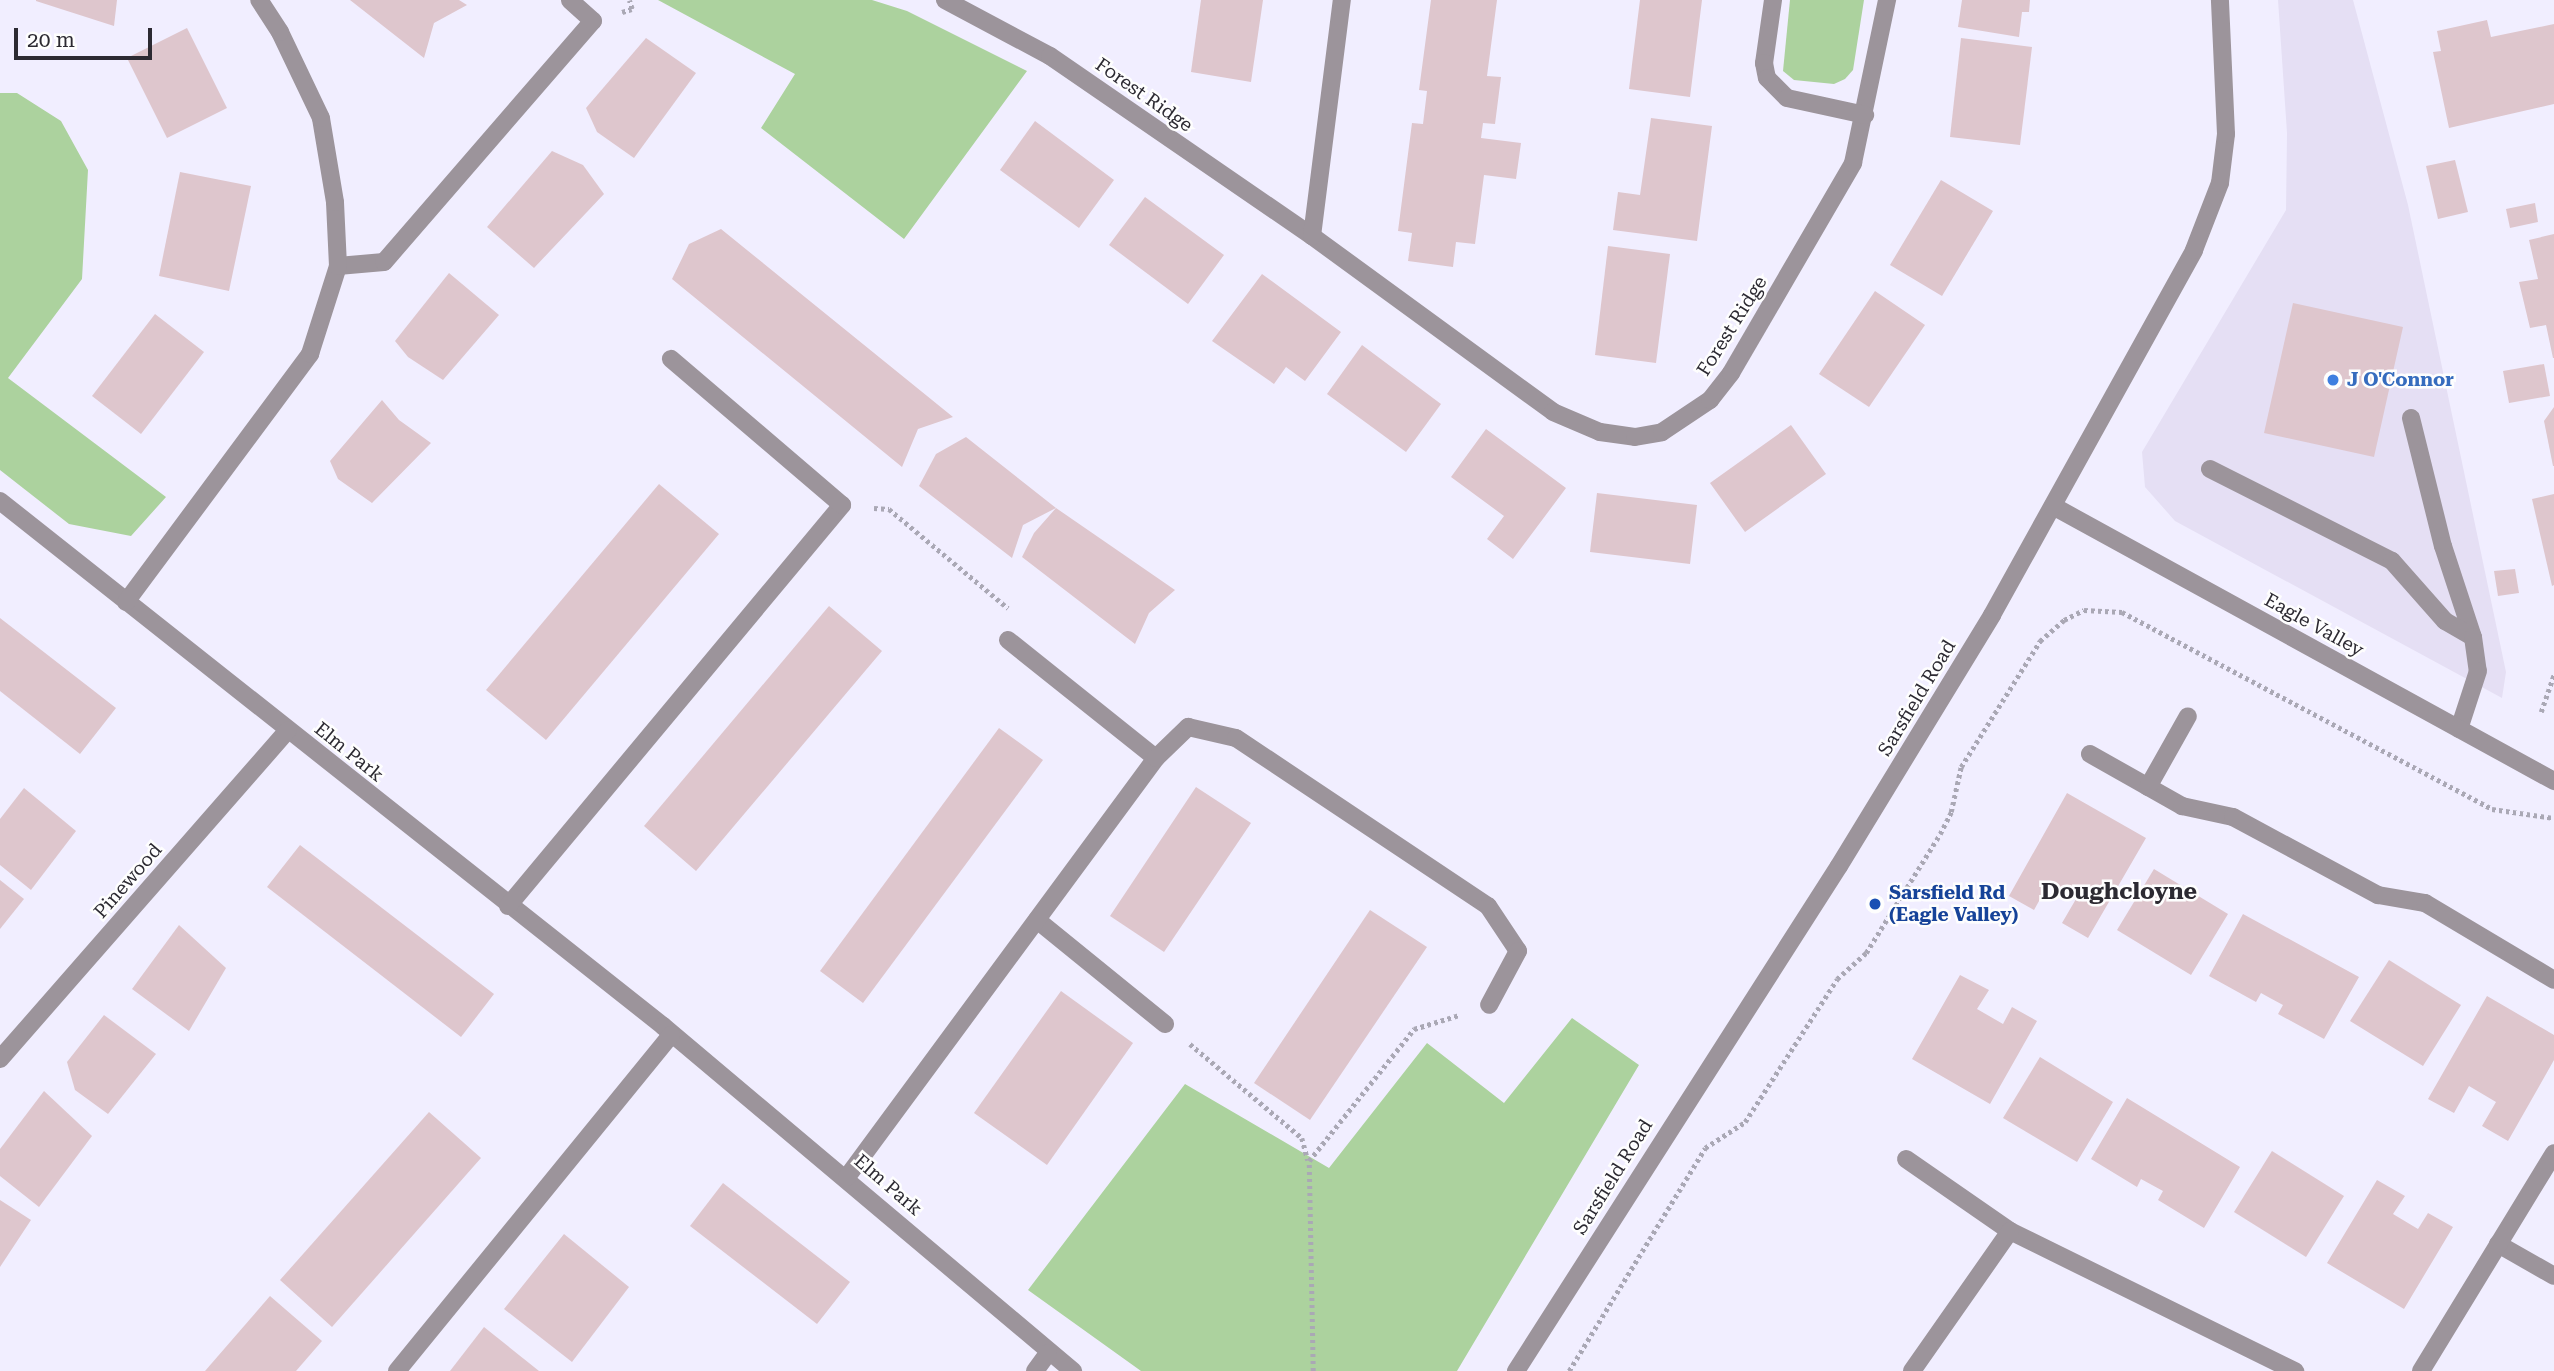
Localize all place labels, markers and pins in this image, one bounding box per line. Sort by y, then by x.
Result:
place label: J O'Connor [2347,369,2454,391]
marker: J O'Connor [2325,372,2341,388]
place label: Sarsfield Rd (Eagle Valley) [1889,882,2018,926]
marker: Sarsfield Rd (Eagle Valley) [1867,896,1883,912]

